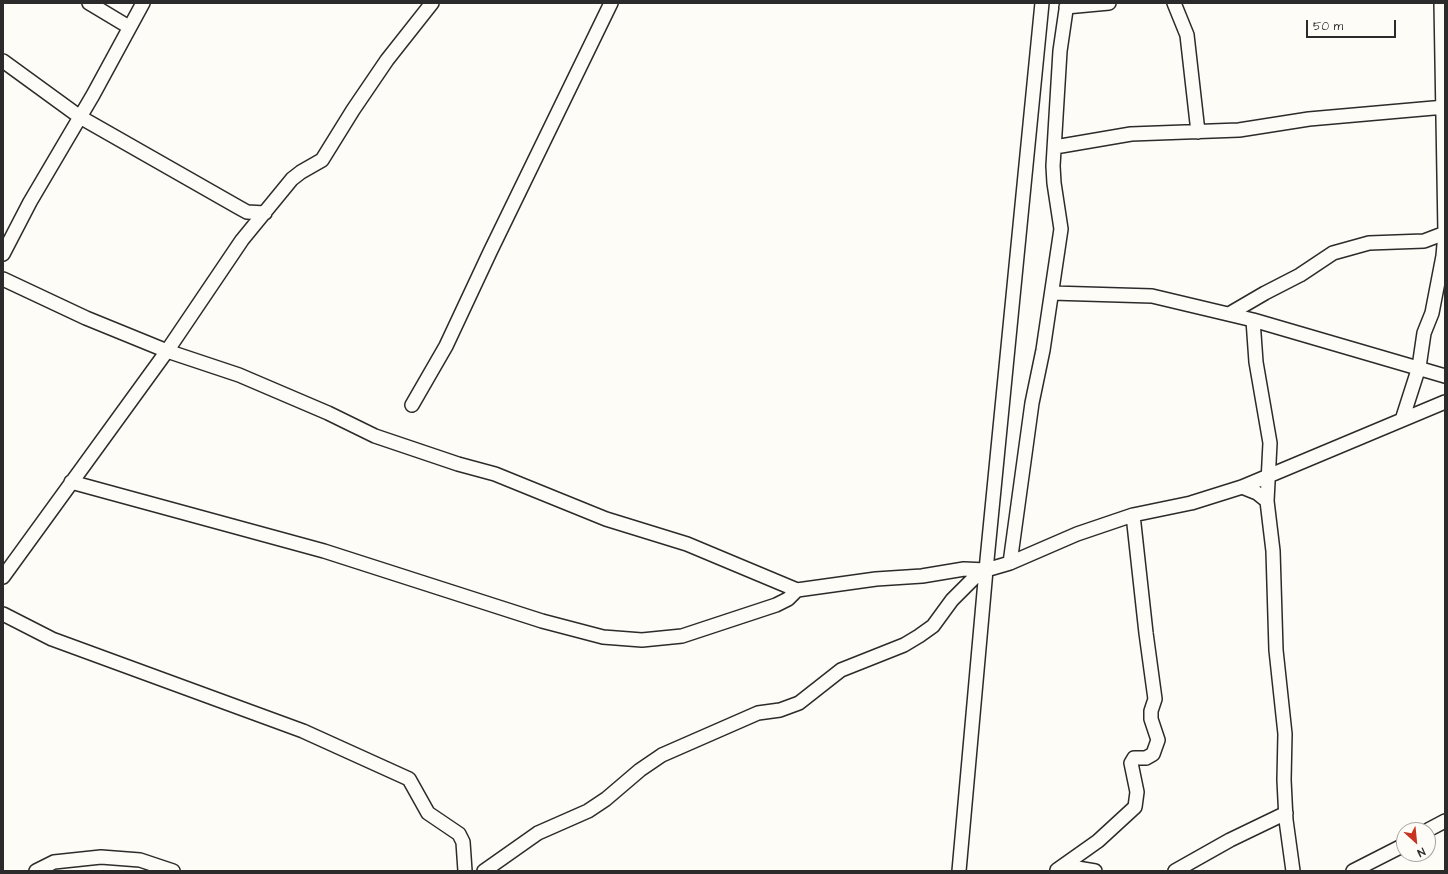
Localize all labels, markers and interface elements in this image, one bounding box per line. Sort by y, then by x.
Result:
scale bar [1308,12,1398,38]
text: 50 m [1313,18,1343,35]
north arrow [1396,822,1436,862]
text: N [1415,844,1428,860]

